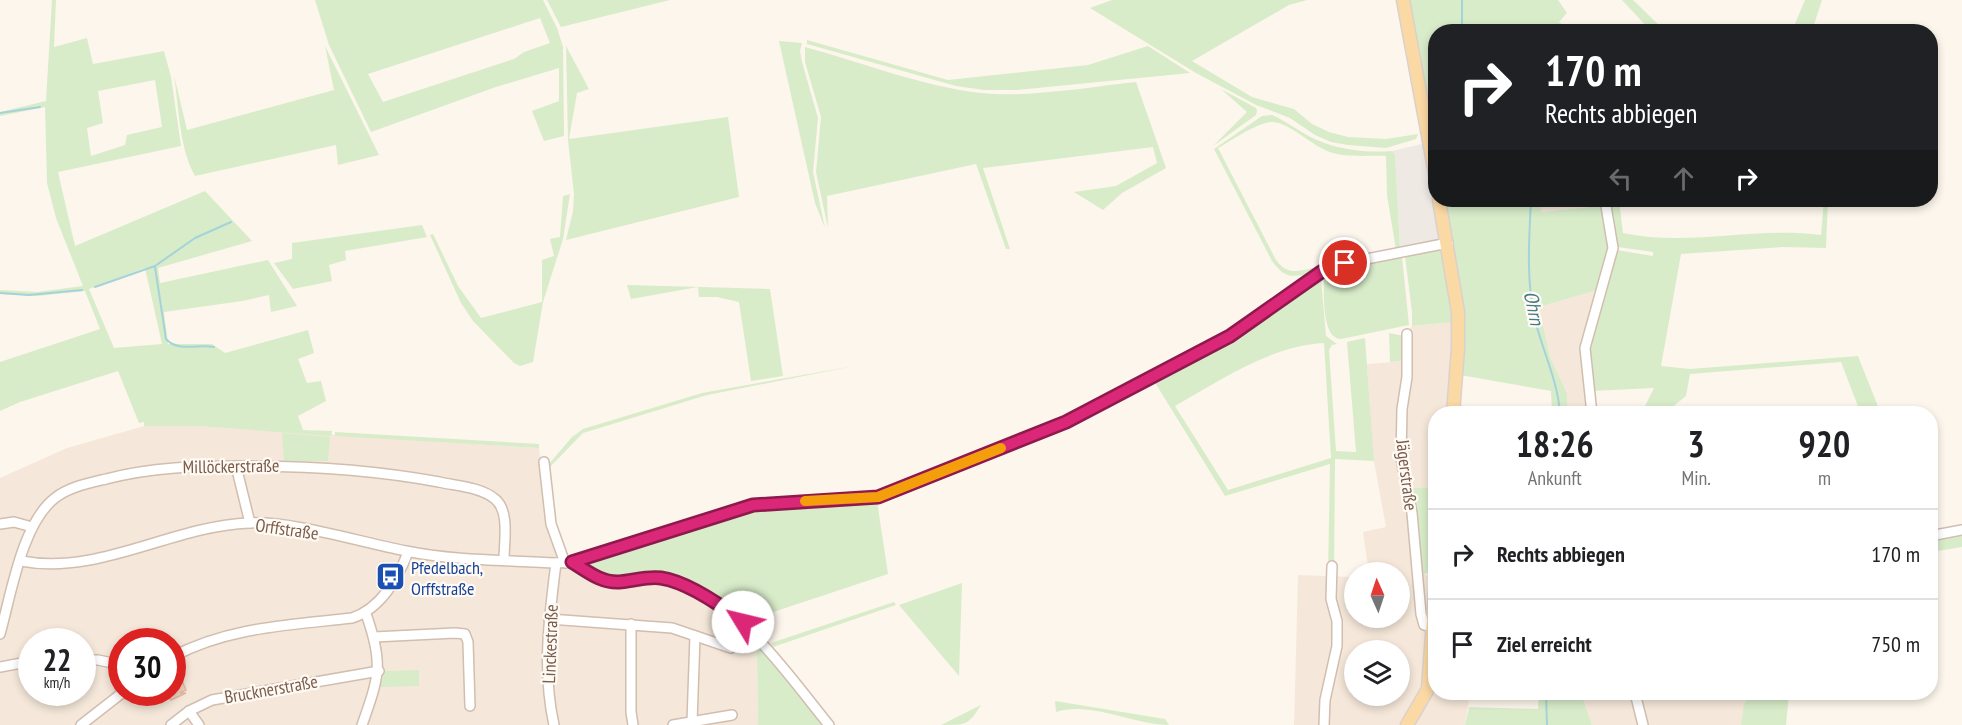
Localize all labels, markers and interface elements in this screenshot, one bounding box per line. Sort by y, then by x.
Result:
text: 170 m [1545,43,1642,98]
icon: right [1446,48,1524,126]
text: Rechts abbiegen [1545,96,1697,130]
icon: left [1604,162,1637,195]
icon: ahead [1667,162,1700,195]
icon: right [1730,162,1763,195]
pin [1319,237,1370,288]
icon: arrive [1328,246,1361,279]
water label: Ohrn [1518,289,1551,329]
text: 18:26 [1516,420,1594,467]
text: 3 [1688,420,1705,467]
text: 920 [1799,420,1850,467]
street label: Jägerstraße [1391,437,1423,512]
street label: Millöckerstraße [183,454,279,478]
text: Ankunft [1528,465,1582,491]
text: Min. [1681,465,1711,491]
text: m [1818,465,1831,491]
street label: Orffstraße [254,513,320,545]
icon: right [1446,538,1479,571]
text: Rechts abbiegen [1497,540,1625,568]
text: 170 m [1871,540,1920,568]
place label: Pfedelbach, Orffstraße [411,556,483,600]
bus stop icon: Pfedelbach, Orffstraße [374,561,406,593]
north arrow [1344,562,1410,628]
map controls [1344,562,1410,706]
position arrow [711,590,775,654]
street label: Linckestraße [537,604,563,684]
speed limit sign: 30 [108,628,186,706]
icon: arrive [1446,628,1479,661]
text: Ziel erreicht [1497,630,1592,658]
text: 750 m [1871,630,1920,658]
text: 22 [43,640,71,679]
button: layers [1344,640,1410,706]
street label: Brucknerstraße [223,669,319,709]
text: km/h [44,673,70,692]

